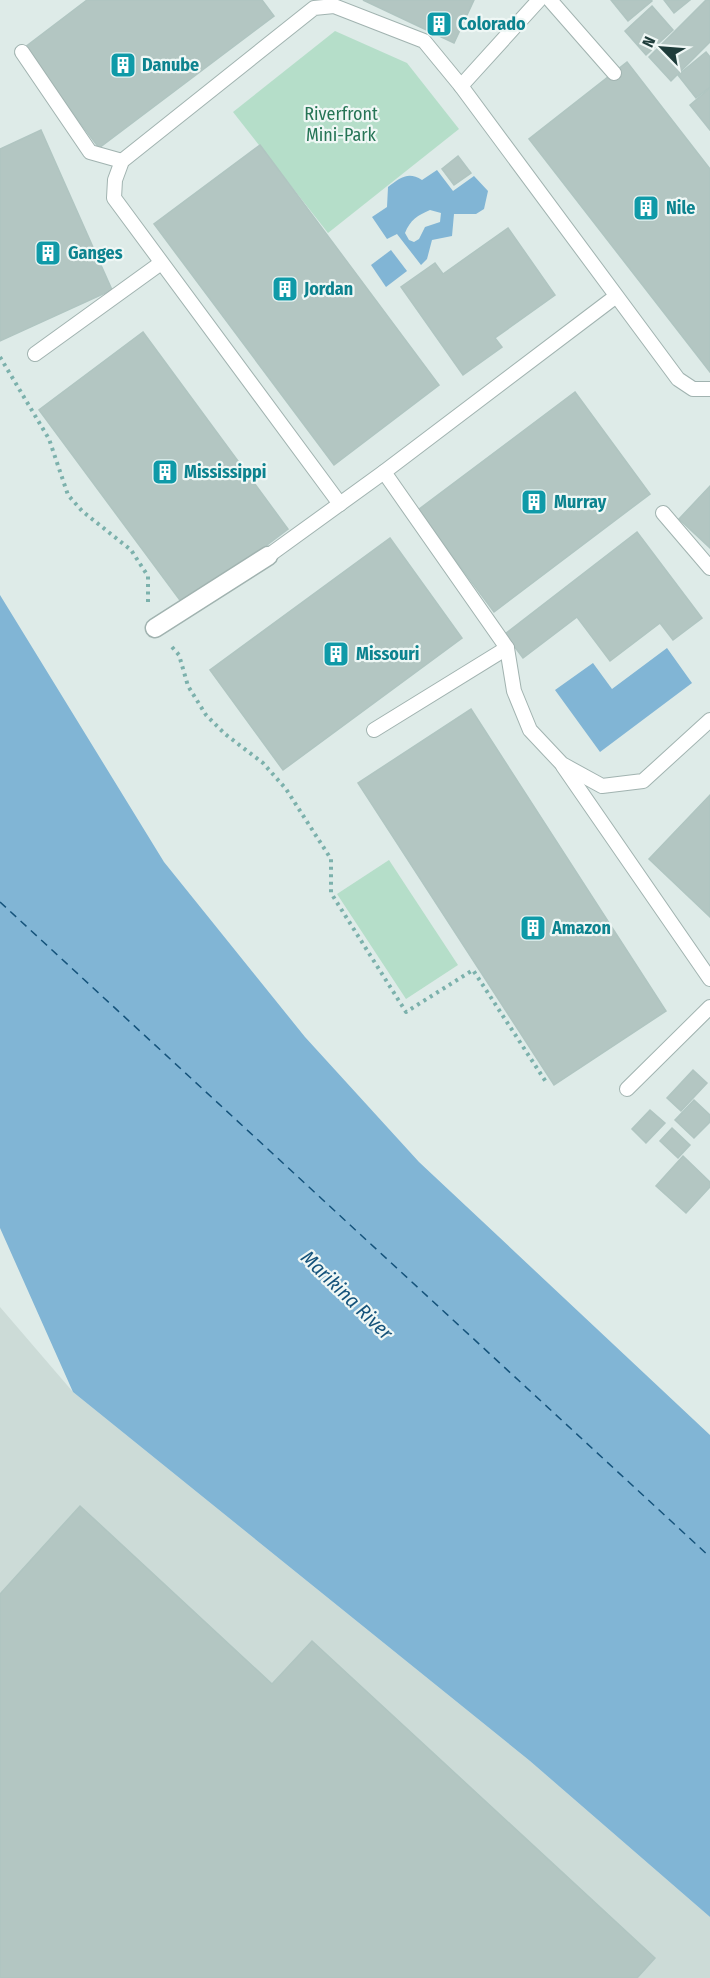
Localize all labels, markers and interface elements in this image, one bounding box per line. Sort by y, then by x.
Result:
building icon: Colorado [424,9,454,39]
place label: Colorado [458,13,526,35]
north arrow [632,18,692,78]
text: N [638,34,659,50]
building icon: Danube [108,50,138,80]
place label: Danube [142,54,199,76]
park label: Riverfront Mini-Park [304,103,378,146]
building icon: Nile [631,193,661,223]
place label: Nile [666,197,695,219]
building icon: Ganges [33,238,63,268]
place label: Ganges [68,242,123,264]
building icon: Jordan [270,274,300,304]
place label: Jordan [303,278,353,300]
building icon: Mississippi [150,457,180,487]
place label: Mississippi [184,461,266,483]
building icon: Murray [519,487,549,517]
place label: Murray [554,491,607,513]
building icon: Missouri [321,639,351,669]
place label: Missouri [356,643,419,665]
building icon: Amazon [518,913,548,943]
place label: Amazon [551,917,611,939]
water label: Marikina River [296,1245,399,1345]

